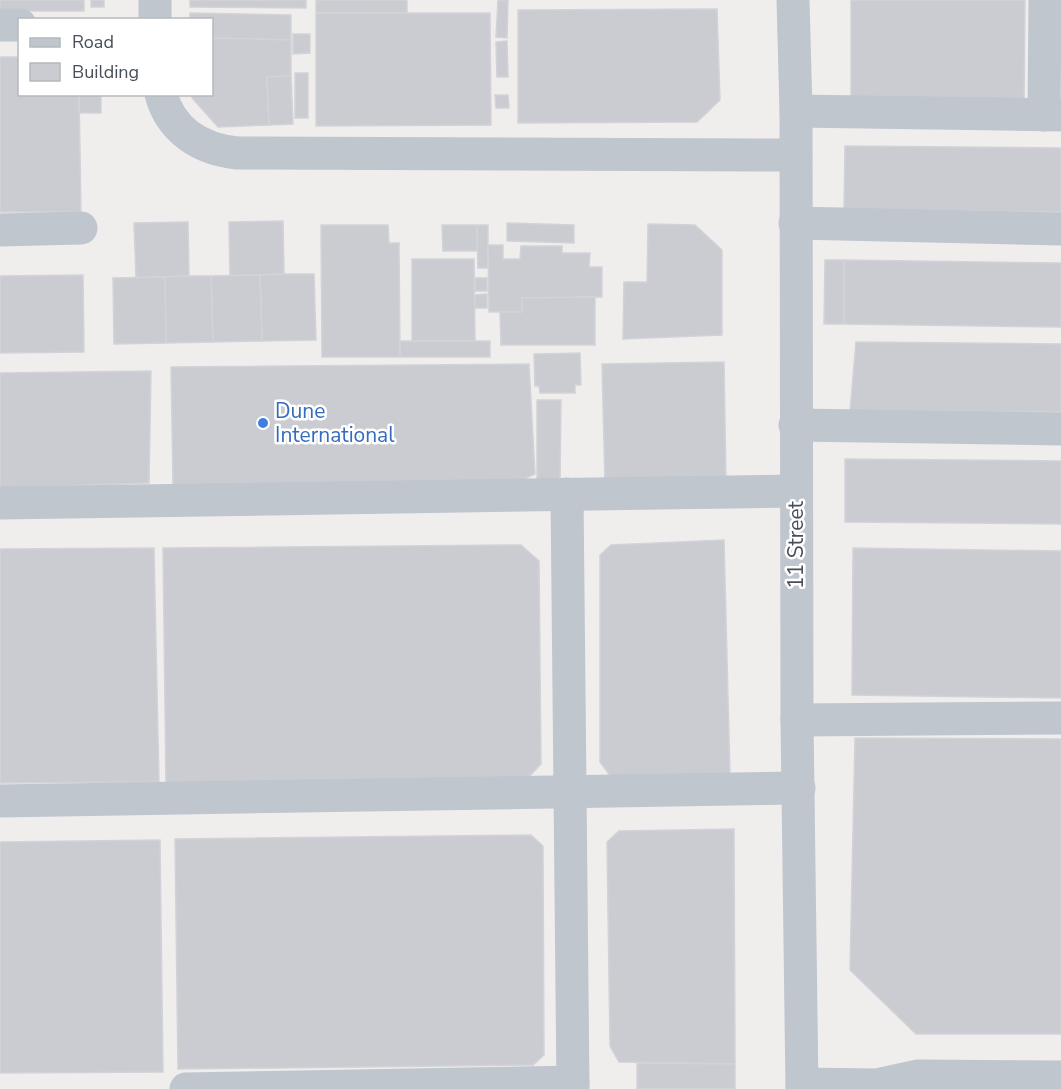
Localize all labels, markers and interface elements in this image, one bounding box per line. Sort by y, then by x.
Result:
legend [18,18,213,96]
text: Road [72,30,114,54]
text: Building [72,60,139,84]
place label: Dune International [275,397,395,449]
marker: Dune International [256,416,270,430]
street label: 11 Street [782,500,810,589]

